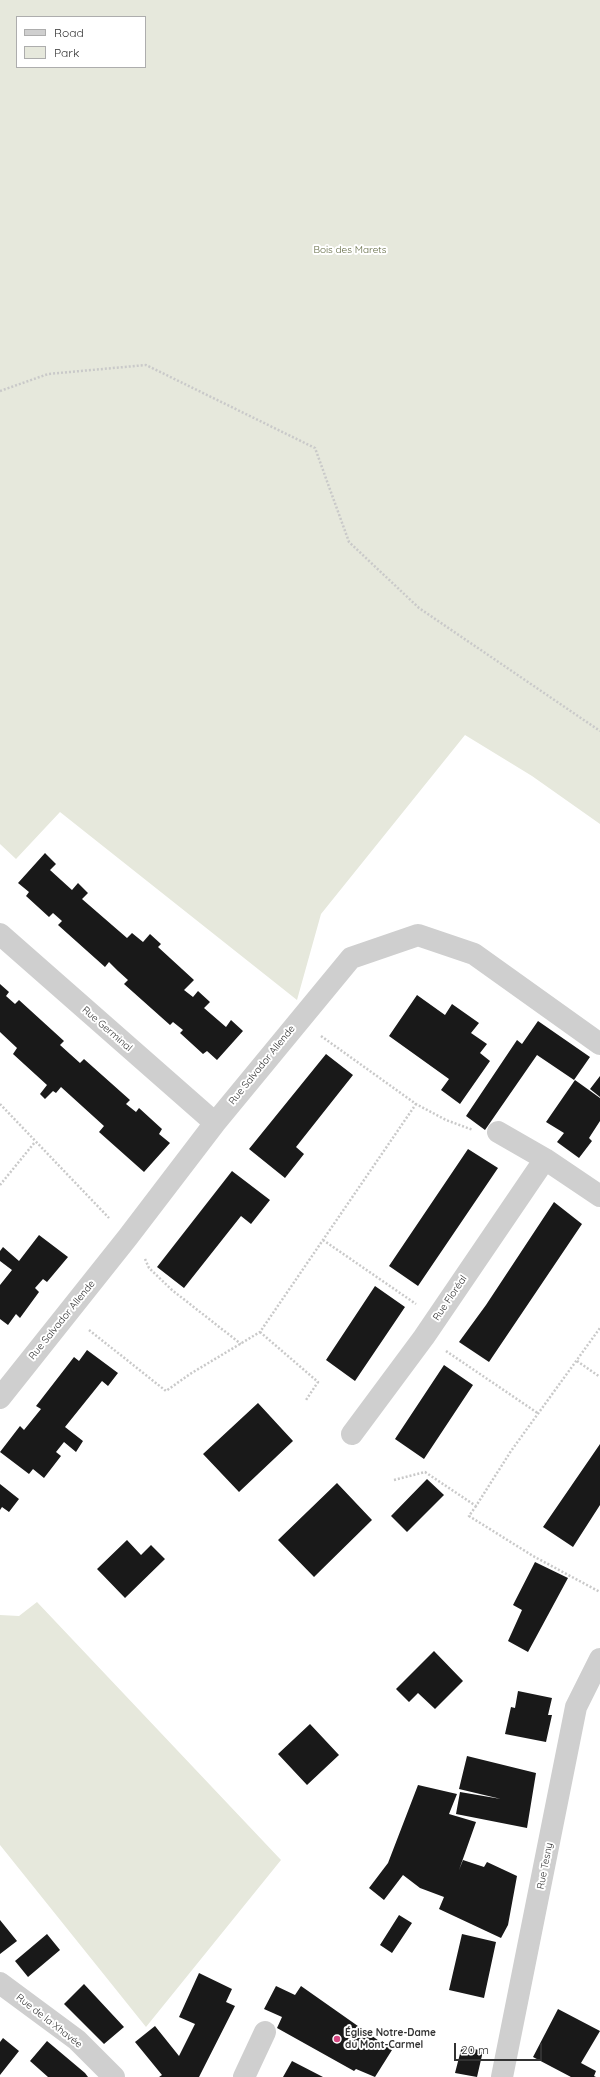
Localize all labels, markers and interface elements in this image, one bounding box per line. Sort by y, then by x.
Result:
legend [16,16,146,68]
text: Road [54,25,84,40]
text: Park [54,45,79,60]
park label: Bois des Marets [313,244,387,256]
street label: Rue Germinal [79,1004,135,1054]
street label: Rue Salvador Allende [226,1023,298,1107]
street label: Rue Floréal [430,1273,470,1323]
street label: Rue Salvador Allende [26,1278,98,1362]
street label: Rue Tesny [535,1842,555,1890]
street label: Rue de la Xhavée [14,1992,84,2050]
place label: Église Notre-Dame du Mont-Carmel [345,2027,436,2050]
marker: Église Notre-Dame du Mont-Carmel [332,2034,342,2044]
scale bar [456,2035,544,2061]
text: 20 m [461,2042,489,2057]

